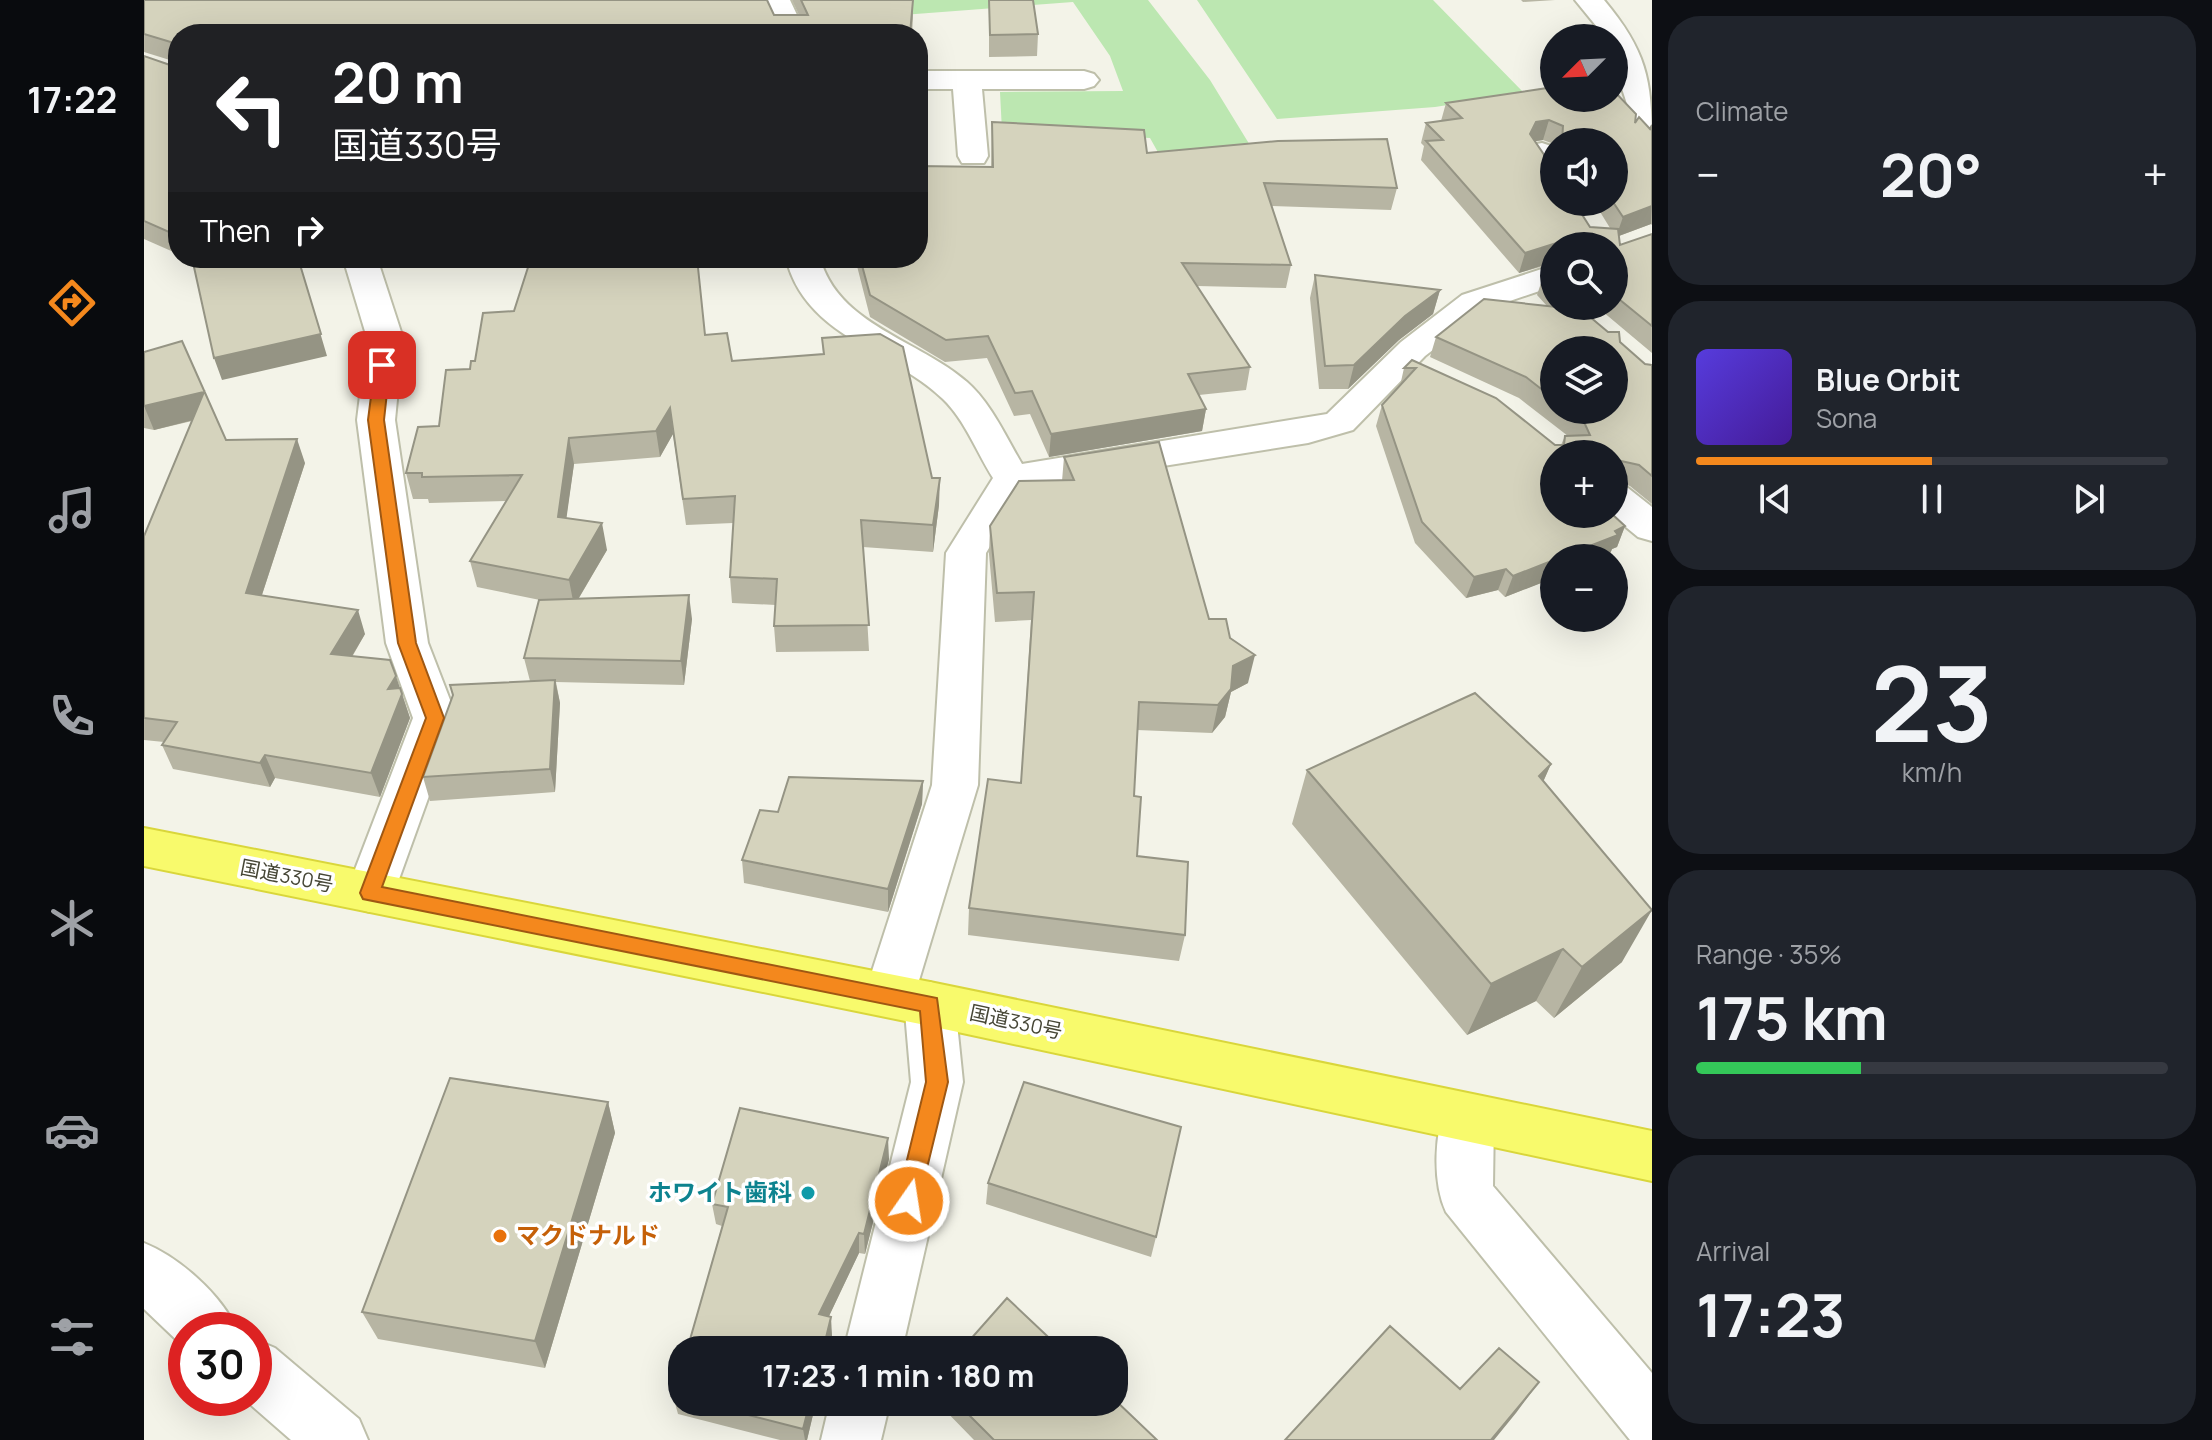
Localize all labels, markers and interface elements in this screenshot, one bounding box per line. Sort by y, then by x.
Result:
north arrow [1540,24,1628,112]
map controls [1540,24,1628,632]
text: 20 m [332,43,464,120]
icon: left [200,56,304,160]
text: 17:22 [27,75,117,124]
text: Climate [1696,93,1788,129]
text: 国道330号 [332,120,502,169]
button: sound [1540,128,1628,216]
text: 20° [1880,133,1982,215]
text: − [1696,144,1720,204]
text: + [2143,144,2168,204]
icon: right [287,208,331,252]
text: Then [200,210,271,251]
button: search [1540,232,1628,320]
icon: directions [44,275,100,331]
pin [348,331,416,399]
button: layers [1540,336,1628,424]
icon: arrive [360,343,404,387]
text: Blue Orbit [1816,359,1961,400]
text: Sona [1816,400,1877,436]
button: + [1540,440,1628,528]
icon: previous [1753,477,1797,521]
icon: pause [1910,477,1954,521]
icon: next [2067,477,2111,521]
icon: music [44,482,100,538]
button: − [1540,544,1628,632]
text: 23 [1871,631,1993,773]
icon: phone [44,688,100,744]
text: km/h [1902,754,1962,790]
street label: 国道330号 [238,853,336,898]
icon: climate [44,895,100,951]
text: Range · 35% [1696,936,1842,972]
text: 175 km [1696,976,1888,1058]
street label: 国道330号 [967,998,1065,1045]
icon: car [44,1102,100,1158]
position arrow [867,1159,951,1243]
place label: ホワイト歯科 [648,1175,792,1208]
marker: ホワイト歯科 [799,1184,817,1202]
place label: マクドナルド [516,1218,660,1251]
marker: マクドナルド [491,1227,509,1245]
text: Arrival [1696,1233,1770,1269]
text: 17:23 [1696,1273,1845,1355]
icon: filters [44,1309,100,1365]
speed limit sign: 30 [168,1312,272,1416]
text: 17:23 · 1 min · 180 m [762,1355,1034,1396]

